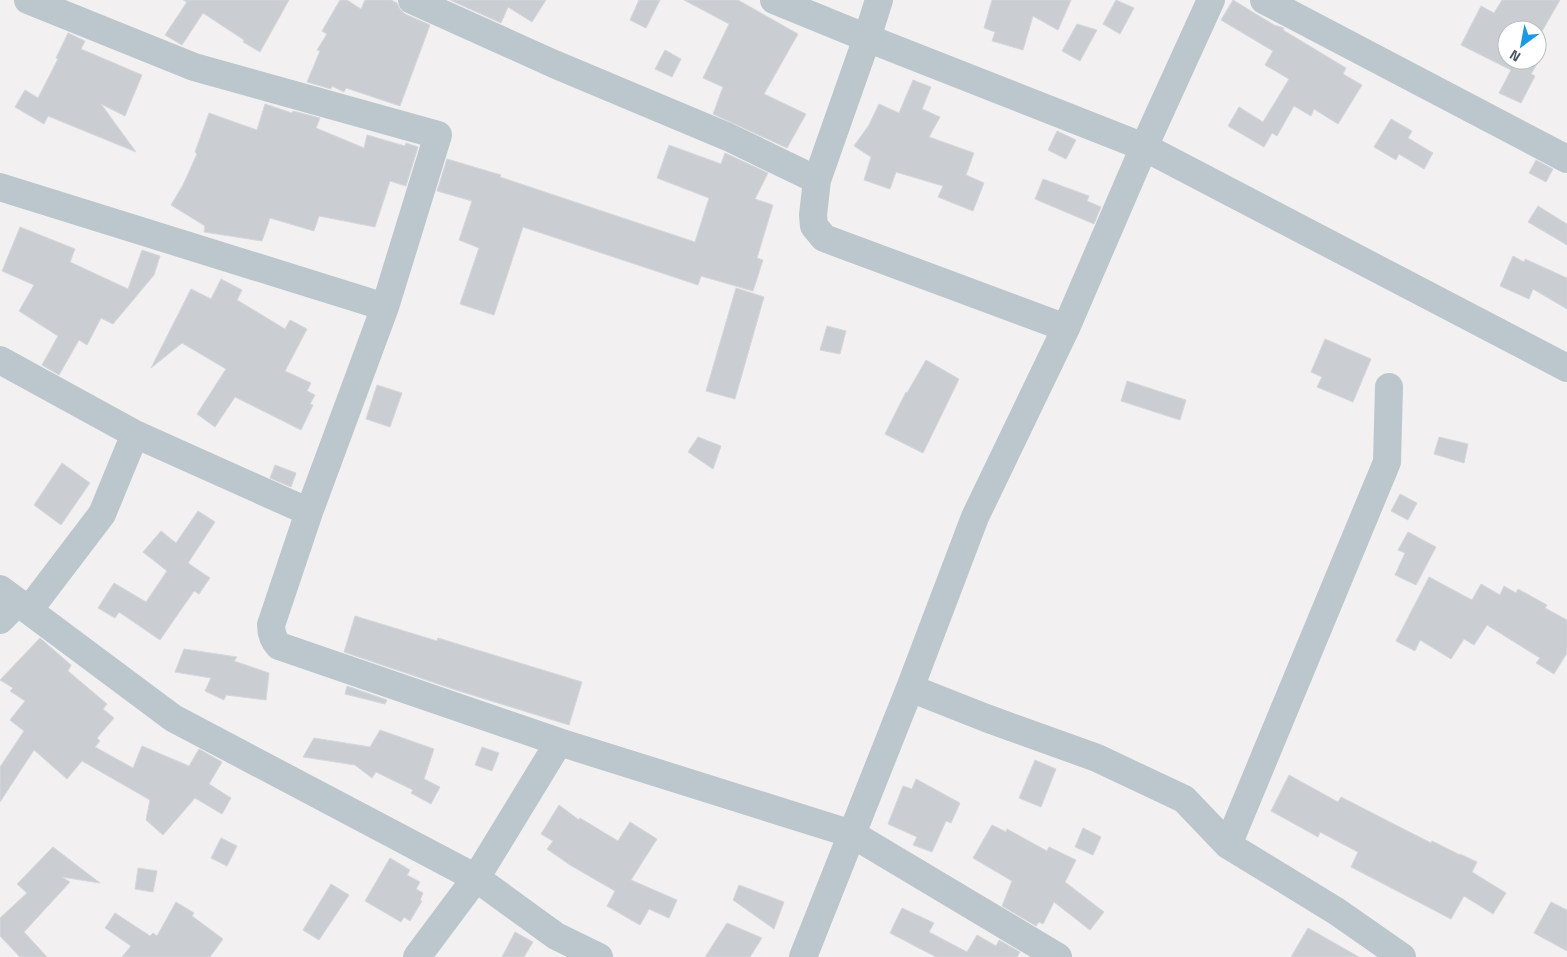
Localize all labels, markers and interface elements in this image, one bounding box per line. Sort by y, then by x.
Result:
north arrow [1497,20,1547,70]
text: N [1505,45,1525,68]

